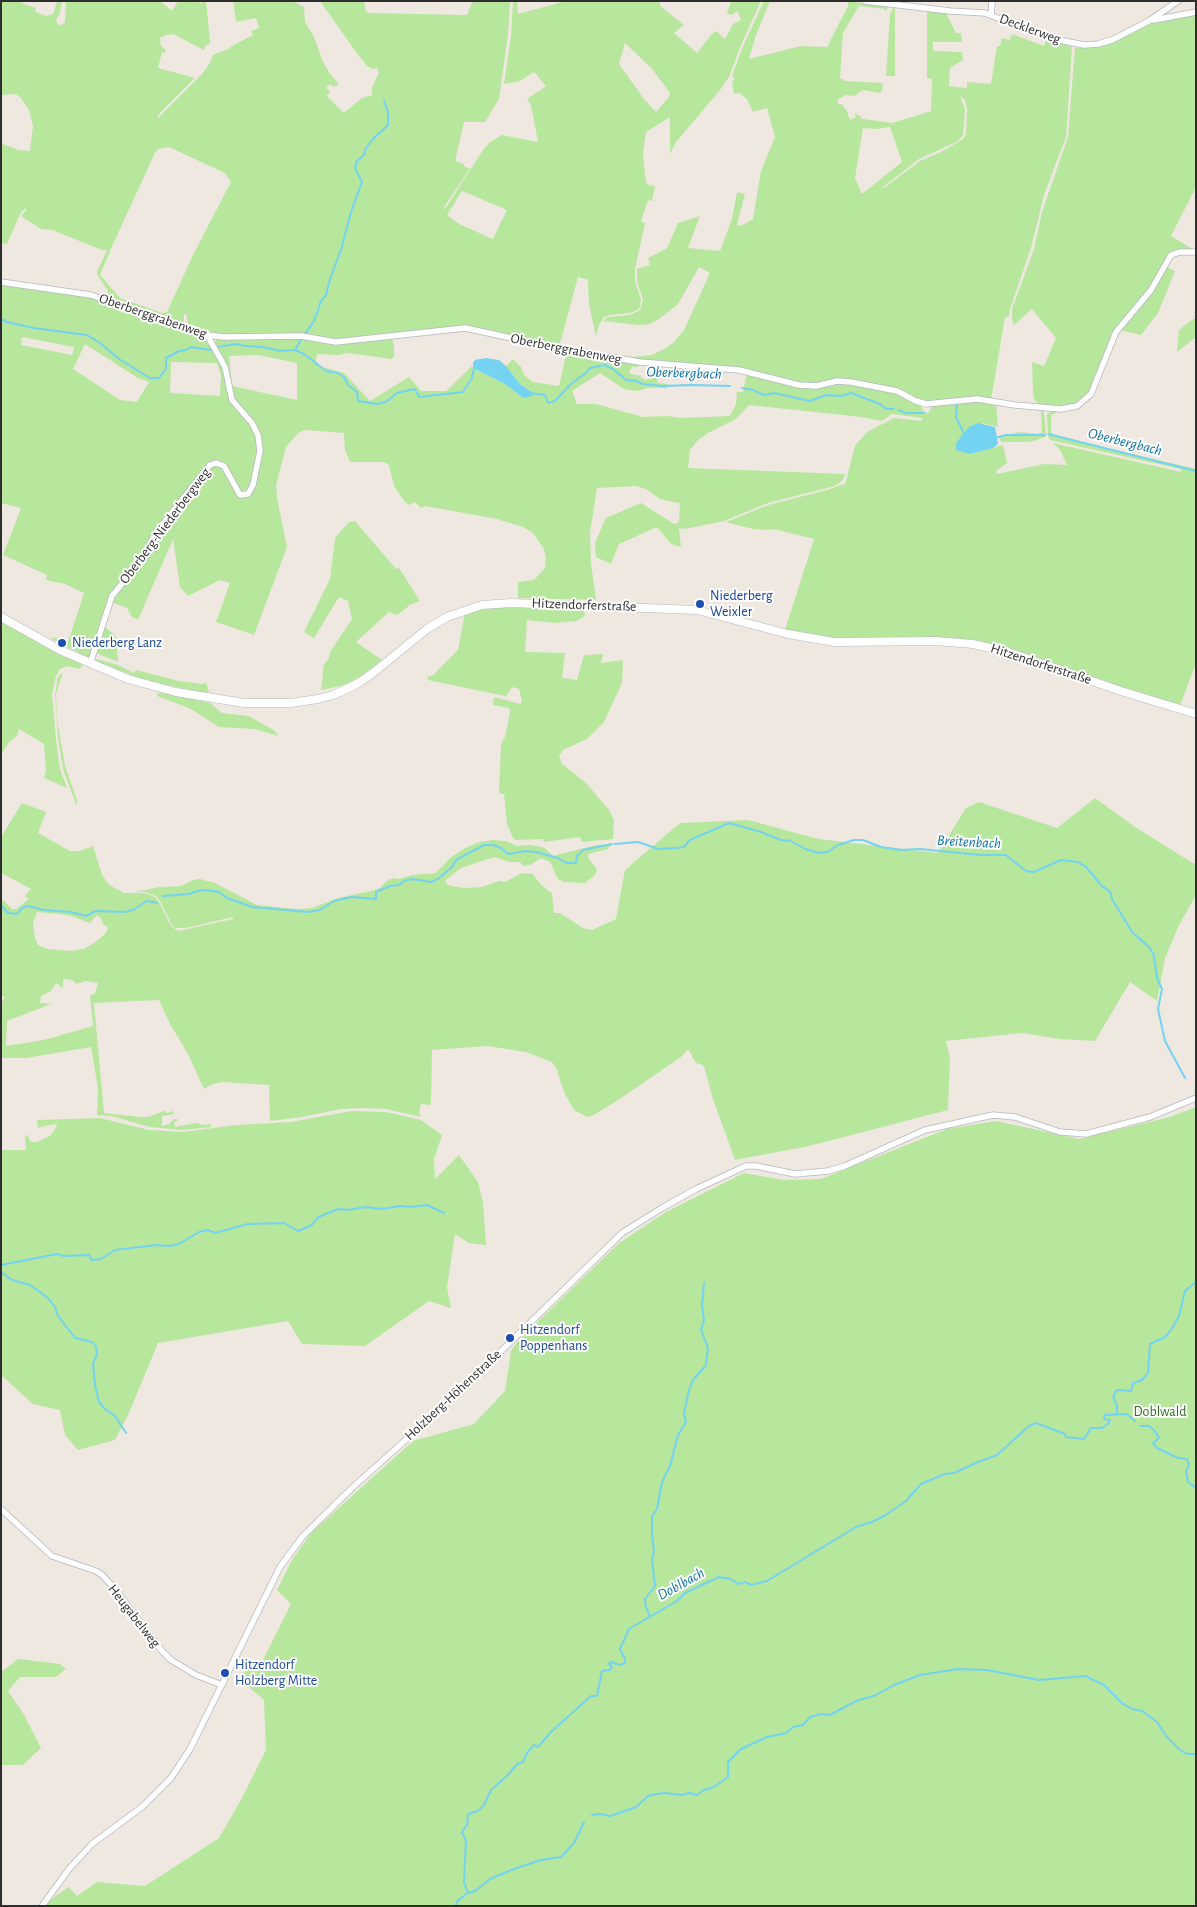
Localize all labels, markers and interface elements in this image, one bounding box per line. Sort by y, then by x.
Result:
street label: Decklerweg [997,10,1063,48]
street label: Oberberggrabenweg [97,290,209,342]
street label: Oberberggrabenweg [509,330,623,368]
water label: Oberbergbach [646,363,722,383]
water label: Oberbergbach [1086,424,1164,460]
street label: Oberberg-Niederbergweg [116,465,214,587]
place label: Niederberg Weixler [710,588,773,620]
street label: Hitzendorferstraße [531,595,637,615]
marker: Niederberg Weixler [694,598,706,610]
place label: Niederberg Lanz [72,635,162,651]
marker: Niederberg Lanz [56,637,68,649]
street label: Hitzendorferstraße [989,640,1093,688]
water label: Breitenbach [937,831,1001,853]
place label: Hitzendorf Poppenhans [520,1322,588,1354]
marker: Hitzendorf Poppenhans [504,1332,516,1344]
street label: Holzberg-Höhenstraße [401,1346,505,1444]
park label: Doblwald [1134,1404,1186,1420]
water label: Doblbach [654,1564,708,1604]
street label: Heugabelweg [104,1581,164,1651]
place label: Hitzendorf Holzberg Mitte [235,1657,317,1690]
marker: Hitzendorf Holzberg Mitte [219,1667,231,1679]

